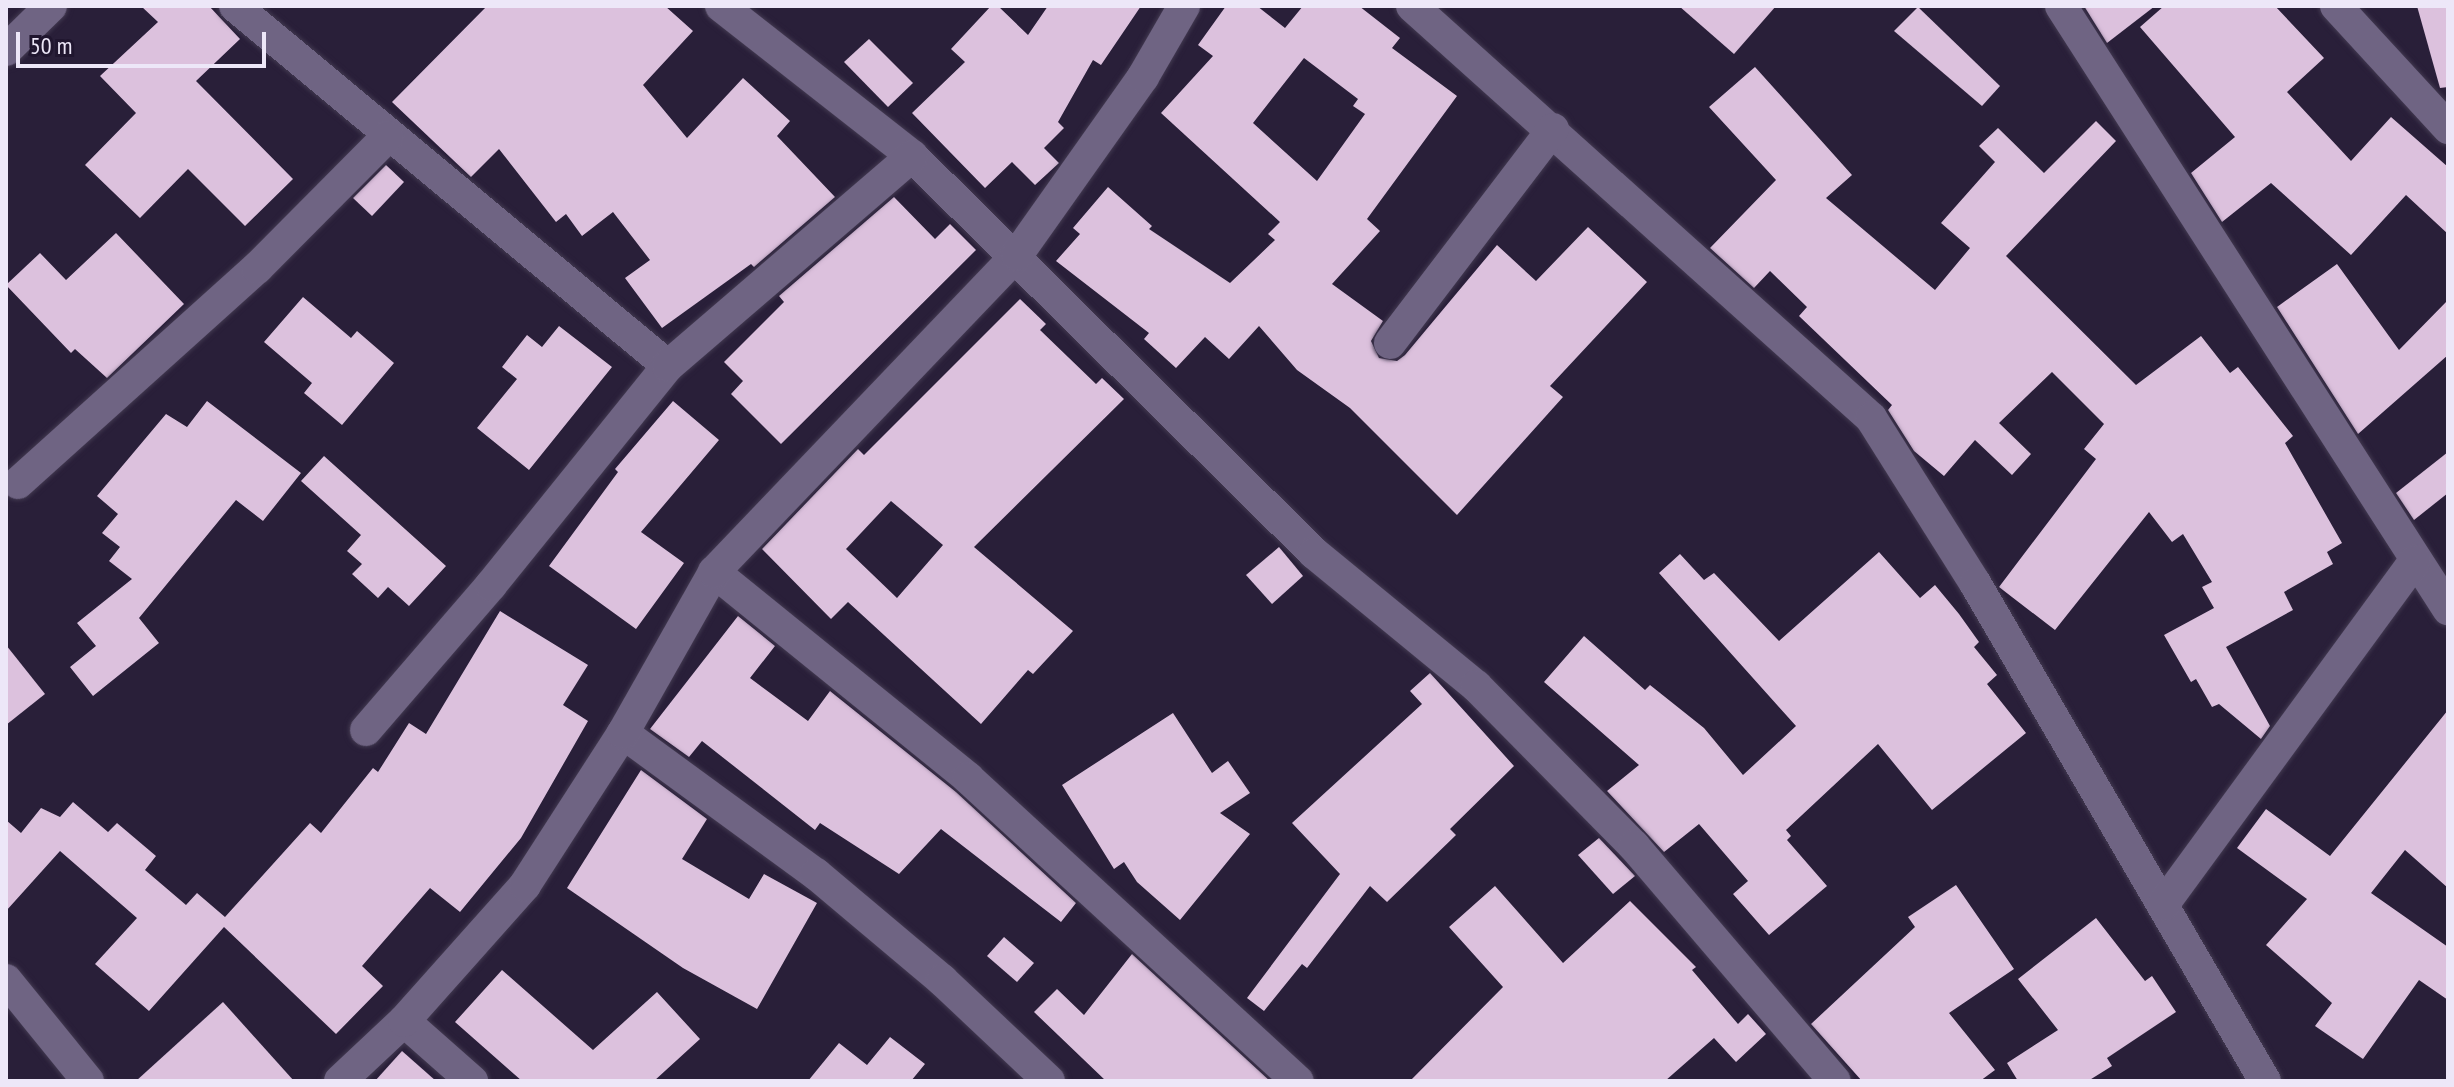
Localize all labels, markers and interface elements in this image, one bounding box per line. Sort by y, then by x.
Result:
scale bar [20,16,270,66]
text: 50 m [30,30,72,61]

